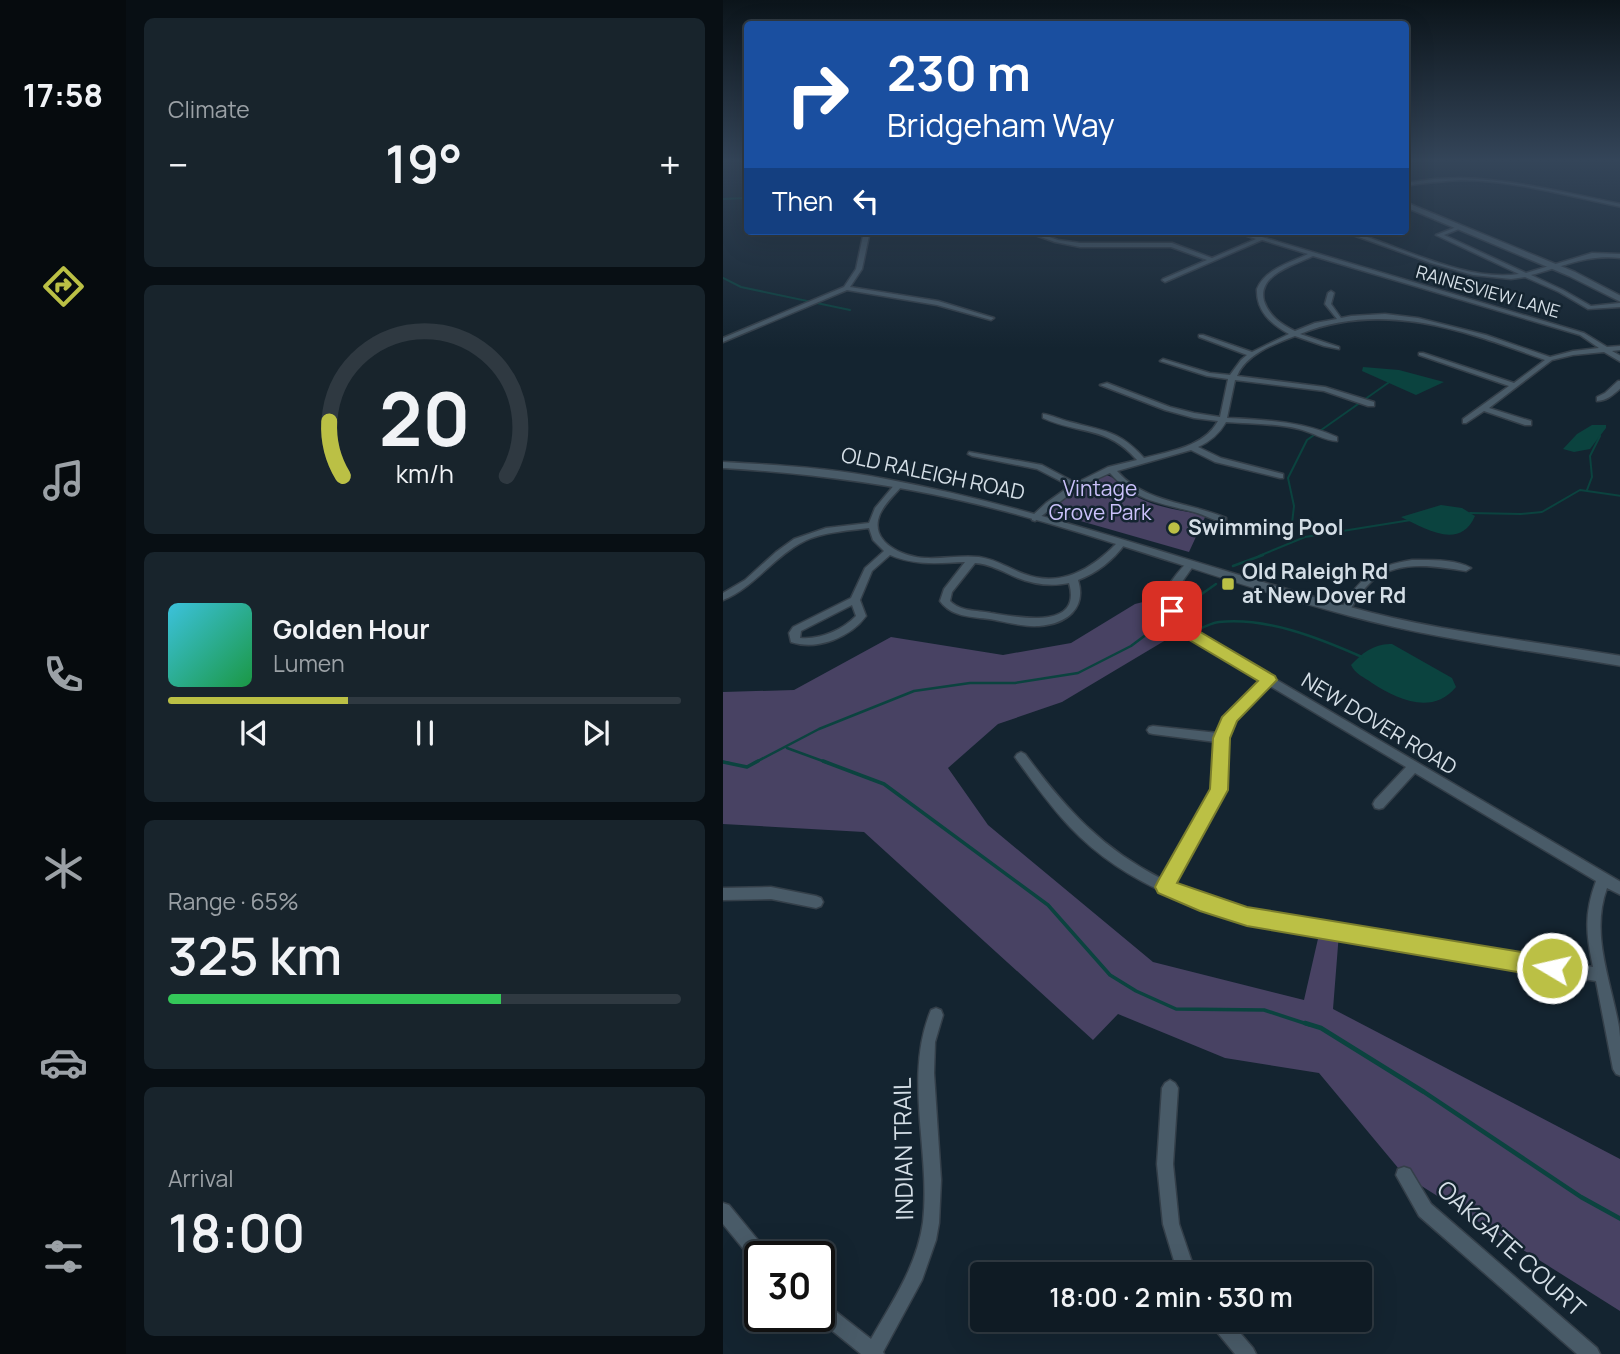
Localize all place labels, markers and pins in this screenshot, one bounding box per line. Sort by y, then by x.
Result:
place label: Swimming Pool [1188,513,1344,541]
marker: Swimming Pool [1166,520,1182,536]
place label: Old Raleigh Rd at New Dover Rd [1242,557,1406,609]
marker: Old Raleigh Rd at New Dover Rd [1220,576,1236,592]
pin [1142,581,1202,641]

